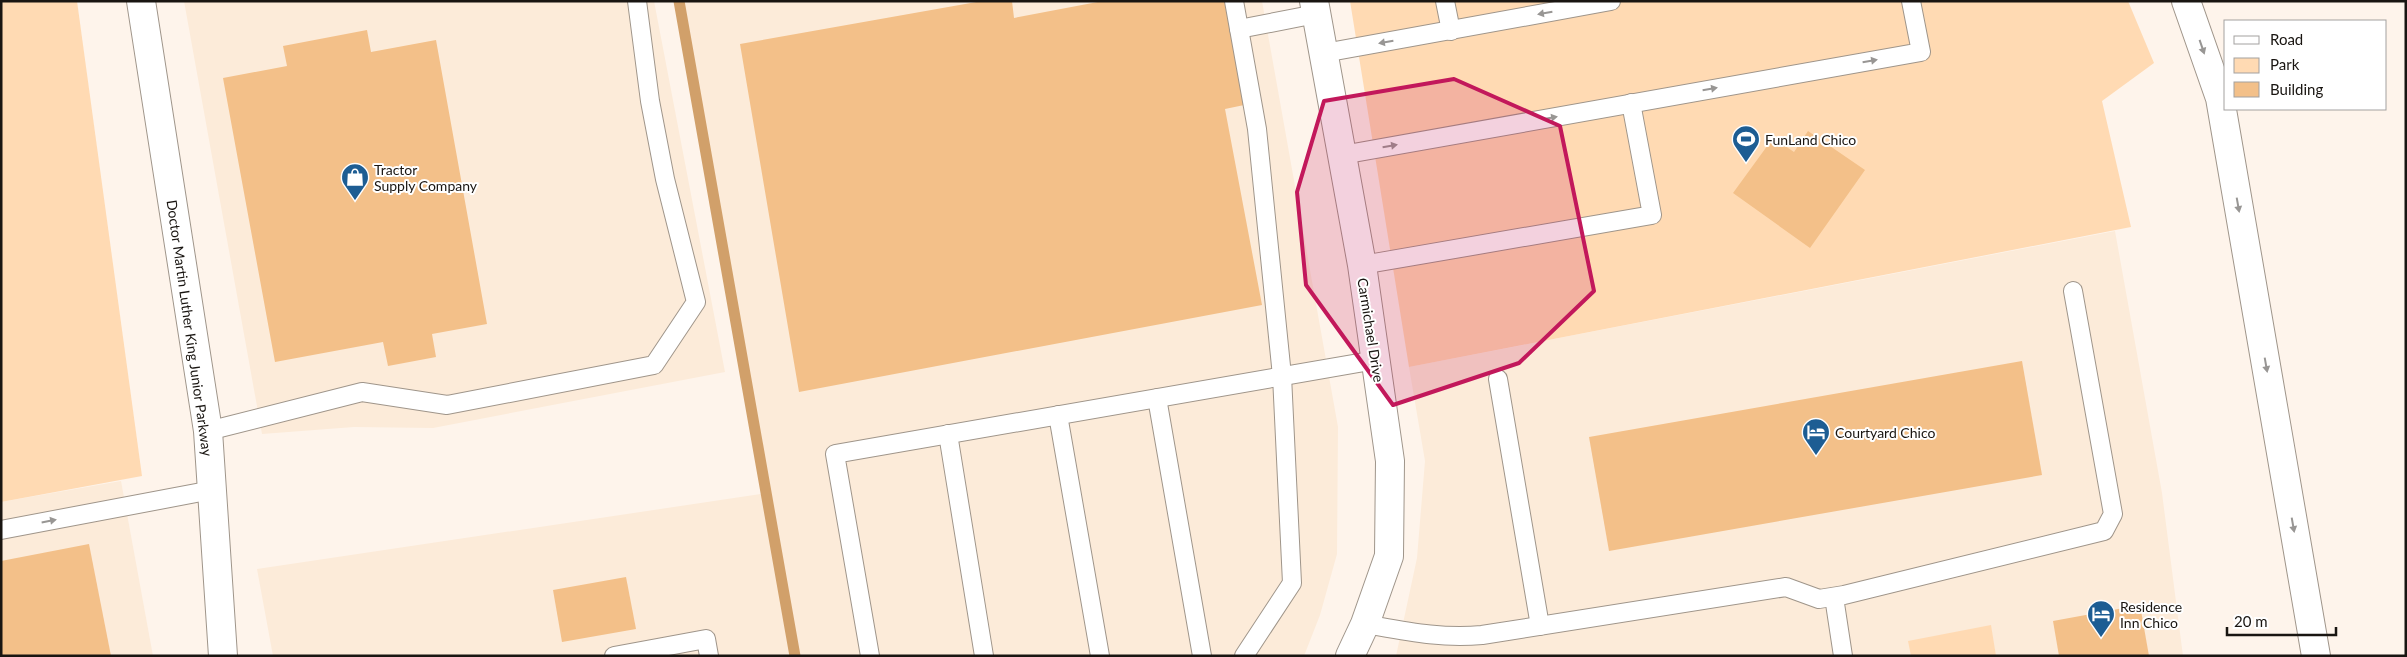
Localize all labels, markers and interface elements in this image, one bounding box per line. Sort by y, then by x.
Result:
one-way arrow [1537,10,1553,18]
legend [2224,20,2387,110]
text: Road [2270,30,2303,48]
one-way arrow [1377,39,1393,47]
one-way arrow [2198,40,2206,55]
text: Park [2270,55,2300,73]
one-way arrow [1862,56,1878,64]
text: Building [2270,80,2323,98]
one-way arrow [1703,85,1719,93]
one-way arrow [1543,113,1559,121]
sports icon: FunLand Chico [1731,124,1761,163]
place label: FunLand Chico [1765,131,1856,148]
one-way arrow [1383,142,1399,150]
place label: Tractor Supply Company [374,161,478,194]
shop icon: Tractor Supply Company [340,162,370,201]
one-way arrow [2235,197,2243,213]
street label: Doctor Martin Luther King Junior Parkway [164,199,217,458]
street label: Carmichael Drive [1354,277,1388,383]
one-way arrow [2262,358,2270,374]
hotel icon: Courtyard Chico [1801,417,1831,456]
place label: Courtyard Chico [1835,424,1935,441]
one-way arrow [42,517,58,525]
one-way arrow [2290,518,2298,534]
place label: Residence Inn Chico [2120,598,2182,631]
hotel icon: Residence Inn Chico [2086,599,2116,638]
scale bar [2227,604,2336,636]
text: 20 m [2234,612,2268,630]

